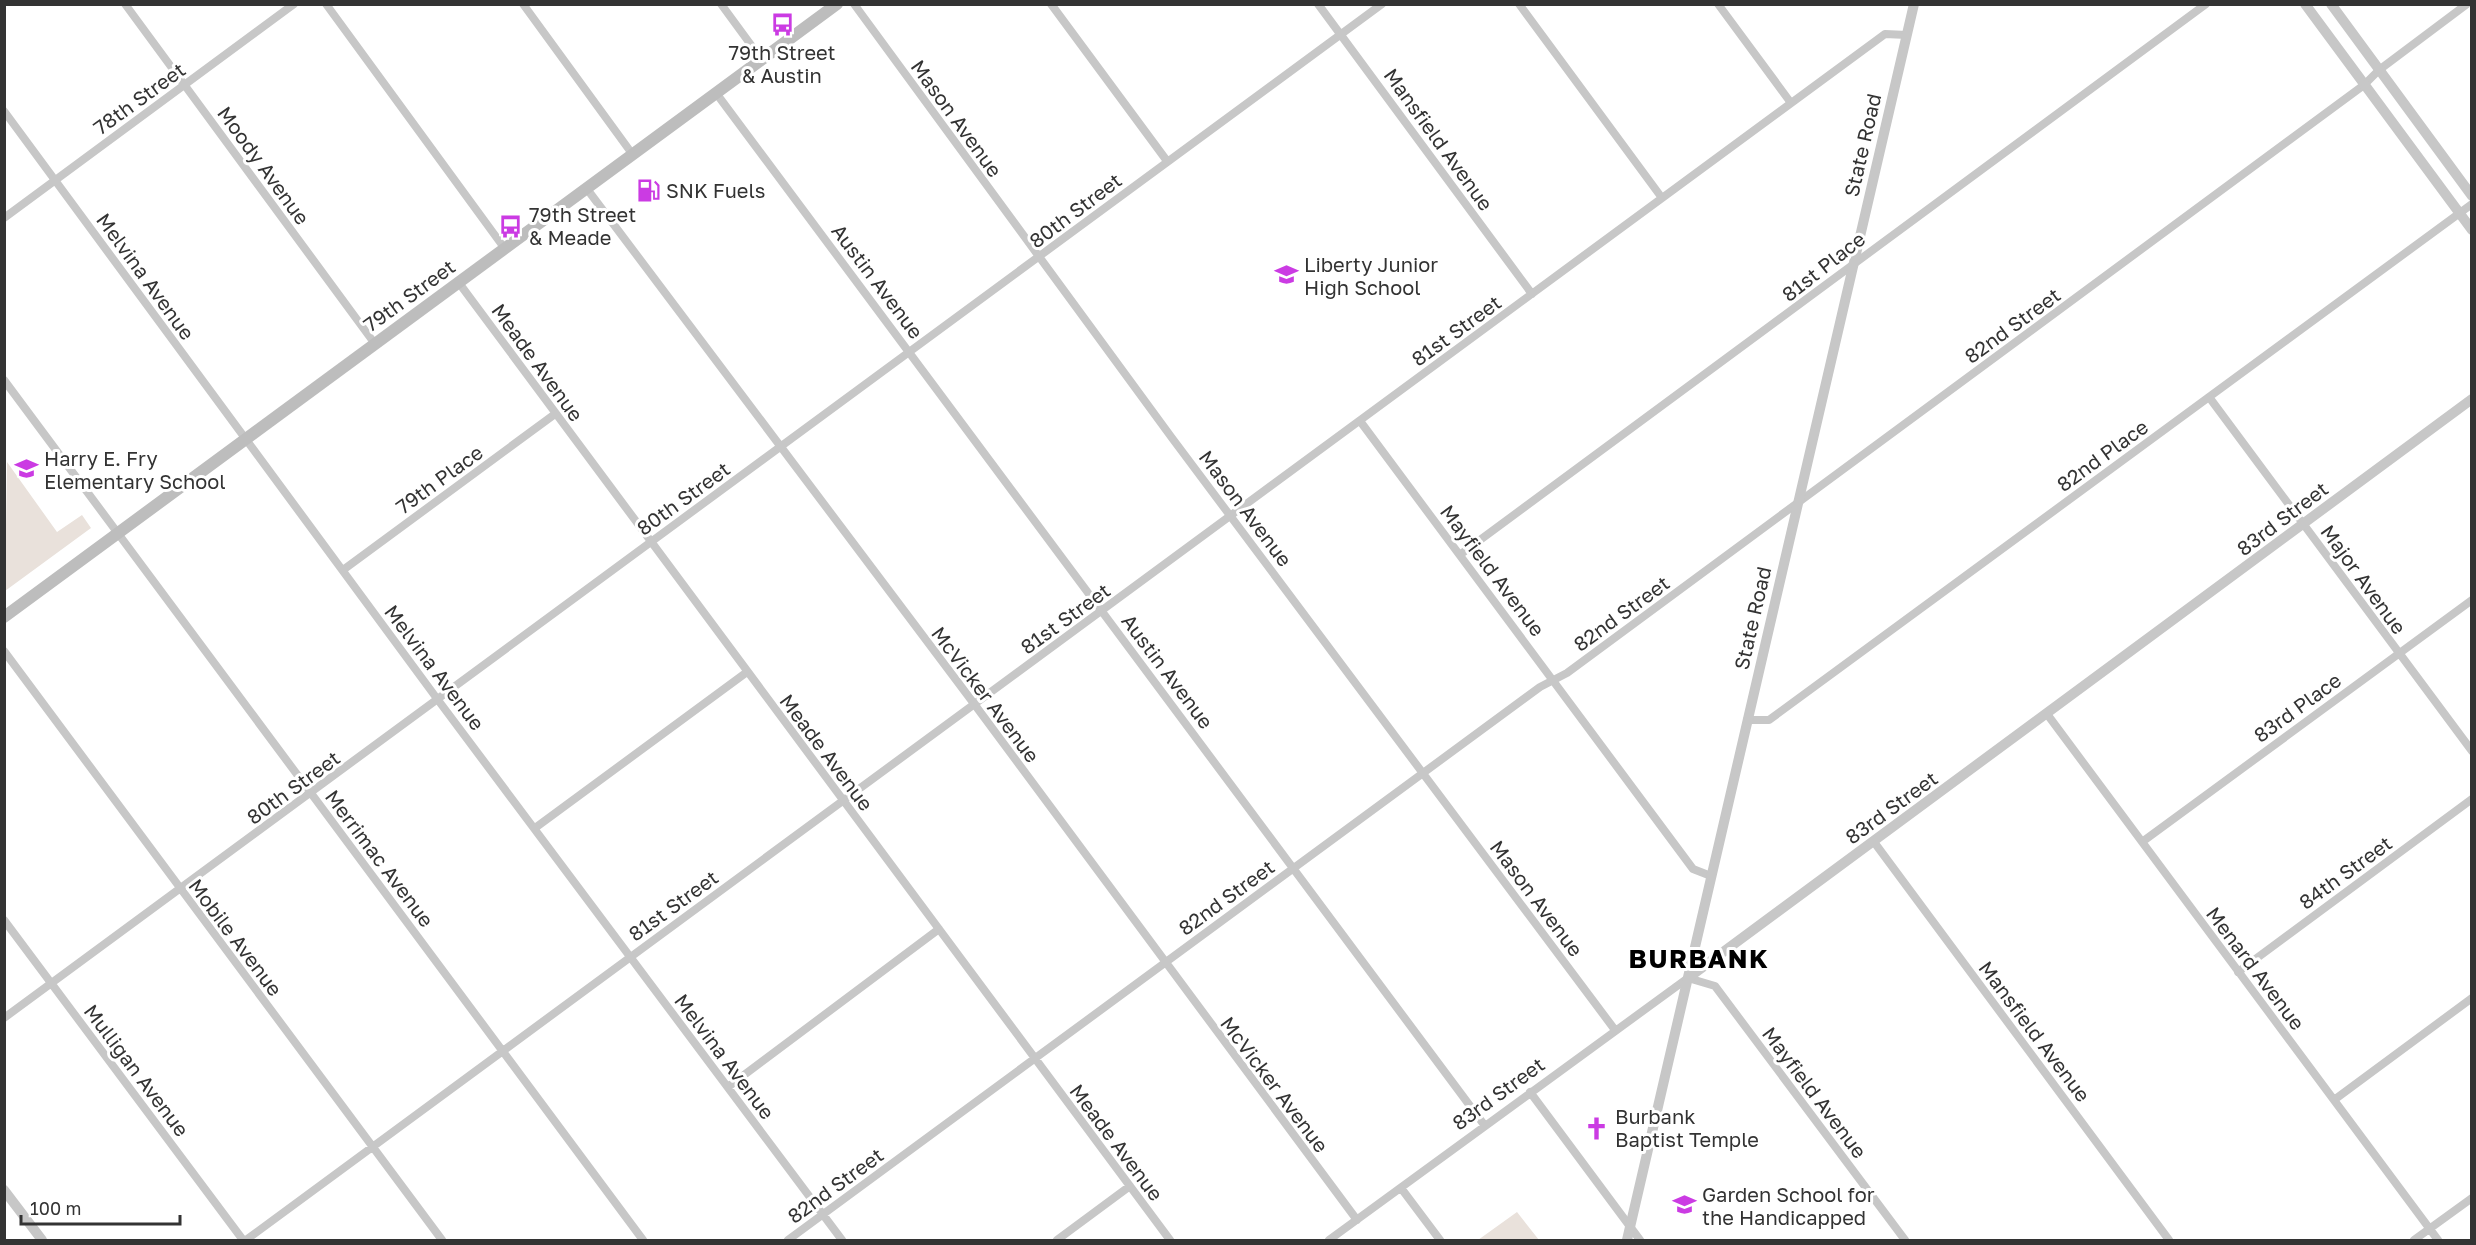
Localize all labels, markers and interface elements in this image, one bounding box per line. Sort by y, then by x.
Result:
bus stop icon: 79th Street & Austin [769,11,795,37]
place label: 79th Street & Austin [728,40,836,87]
street label: Mason Avenue [906,55,1008,181]
street label: 78th Street [89,57,189,139]
street label: Mansfield Avenue [1379,63,1499,215]
street label: State Road [1838,91,1886,199]
street label: Moody Avenue [213,101,315,229]
street label: 80th Street [1024,168,1126,252]
fuel station icon: SNK Fuels [635,177,661,203]
place label: SNK Fuels [666,178,765,202]
place label: 79th Street & Meade [529,202,636,249]
street label: Melvina Avenue [92,208,200,344]
bus stop icon: 79th Street & Meade [498,213,524,239]
street label: Austin Avenue [827,219,929,343]
street label: 81st Place [1777,226,1869,306]
place label: Liberty Junior High School [1304,252,1438,299]
street label: 79th Street [359,254,459,336]
school or university icon: Liberty Junior High School [1273,262,1299,288]
street label: 82nd Street [1959,282,2065,368]
street label: 81st Street [1407,290,1505,370]
street label: Meade Avenue [487,298,589,426]
street label: 82nd Place [2052,414,2152,496]
street label: 79th Place [391,440,487,518]
street label: Mason Avenue [1195,445,1297,571]
place label: Harry E. Fry Elementary School [44,446,226,493]
school or university icon: Harry E. Fry Elementary School [13,456,39,482]
street label: 80th Street [632,456,734,540]
street label: 83rd Street [2232,476,2332,560]
street label: Mayfield Avenue [1436,500,1550,640]
street label: Major Avenue [2316,520,2412,638]
street label: State Road [1728,564,1776,672]
street label: 82nd Street [1568,570,1674,656]
street label: 81st Street [1016,578,1114,658]
street label: Melvina Avenue [380,600,490,734]
street label: Austin Avenue [1117,609,1219,733]
street label: McVicker Avenue [927,621,1045,767]
street label: 83rd Place [2249,667,2345,747]
street label: Meade Avenue [775,689,879,815]
street label: 80th Street [242,745,344,829]
street label: 83rd Street [1840,766,1942,848]
street label: Merrimac Avenue [321,785,439,931]
street label: 84th Street [2294,830,2396,914]
street label: Mason Avenue [1486,835,1588,961]
street label: 82nd Street [1173,854,1279,940]
street label: 81st Street [624,865,722,945]
street label: Mobile Avenue [184,874,288,1000]
street label: Menard Avenue [2202,902,2310,1034]
district label: BURBANK [1629,943,1769,974]
street label: Mansfield Avenue [1974,956,2096,1106]
street label: Melvina Avenue [670,989,780,1123]
street label: Mulligan Avenue [80,999,194,1141]
street label: McVicker Avenue [1216,1011,1334,1157]
street label: Mayfield Avenue [1758,1022,1872,1162]
street label: 83rd Street [1447,1052,1549,1134]
street label: Meade Avenue [1065,1079,1169,1205]
place label: Burbank Baptist Temple [1615,1104,1759,1151]
church icon: Burbank Baptist Temple [1584,1115,1610,1141]
street label: 82nd Street [782,1142,888,1228]
place label: Garden School for the Handicapped [1702,1182,1875,1229]
scale bar [21,1188,180,1226]
school or university icon: Garden School for the Handicapped [1671,1192,1697,1218]
text: 100 m [30,1197,81,1219]

